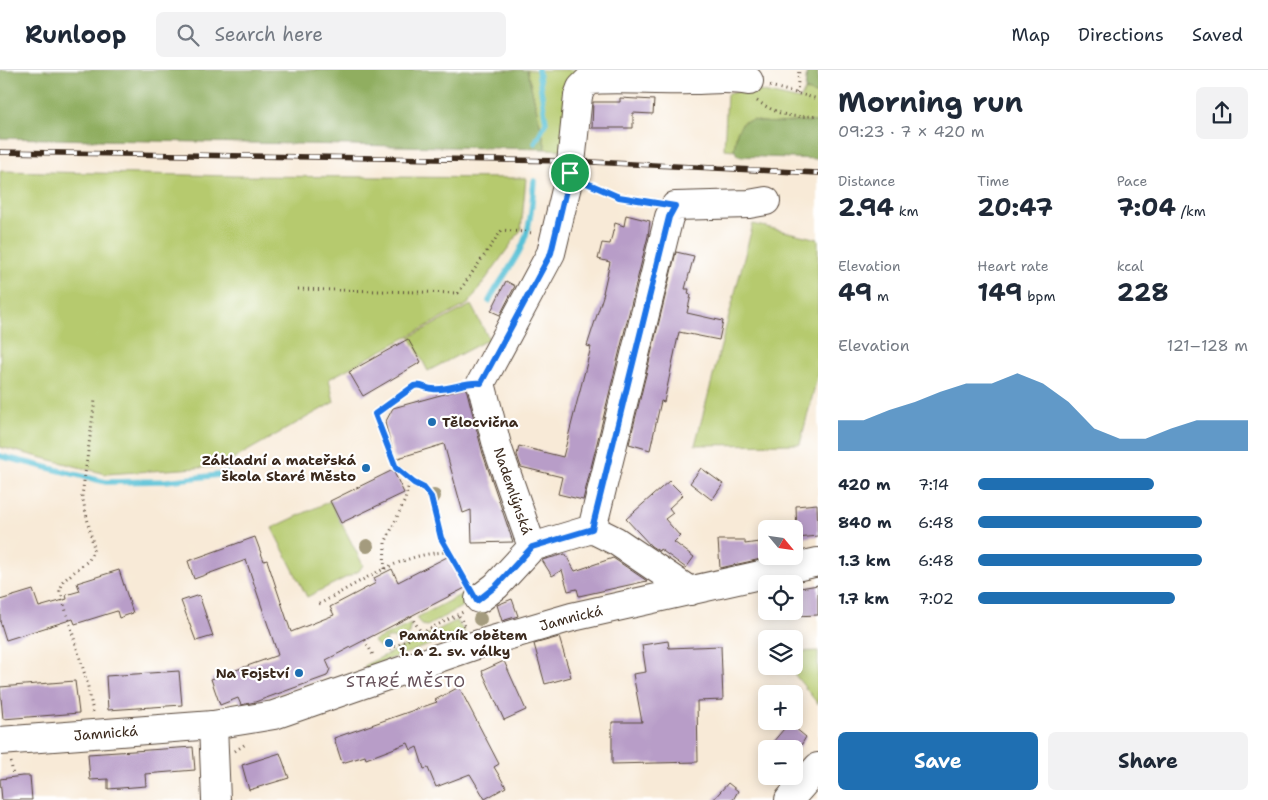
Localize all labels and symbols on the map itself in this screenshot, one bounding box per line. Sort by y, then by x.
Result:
pin [549,152,591,194]
place label: Tělocvična [442,413,519,431]
marker: Tělocvična [426,416,438,428]
street label: Nademlýnská [490,445,536,537]
place label: Základní a mateřská škola Staré Město [202,451,356,485]
marker: Základní a mateřská škola Staré Město [360,462,372,474]
north arrow [758,520,802,565]
street label: Jamnická [537,601,604,635]
place label: Památník obětem 1. a 2. sv. války [399,626,527,660]
marker: Památník obětem 1. a 2. sv. války [383,637,395,649]
place label: Na Fojství [216,664,290,682]
marker: Na Fojství [293,667,305,679]
district label: STARÉ MĚSTO [346,671,466,692]
street label: Jamnická [73,722,139,744]

